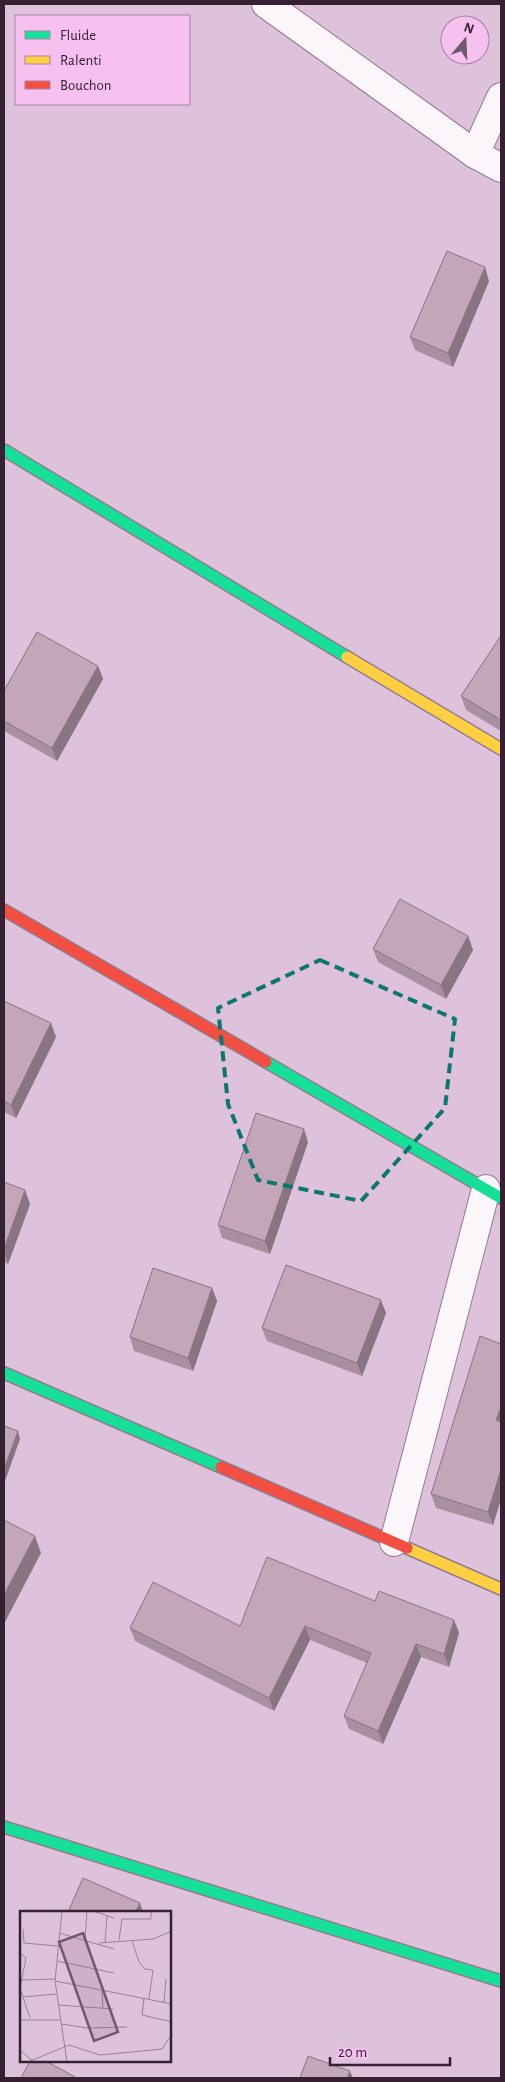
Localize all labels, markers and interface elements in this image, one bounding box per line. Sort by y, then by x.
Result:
legend [15,15,190,105]
north arrow [440,15,490,65]
text: N [462,20,476,37]
text: Fluide [60,28,96,43]
text: Ralenti [60,53,102,68]
text: Bouchon [60,78,111,93]
inset map [20,1911,171,2062]
scale bar [330,2034,450,2066]
text: 20 m [338,2045,367,2060]

